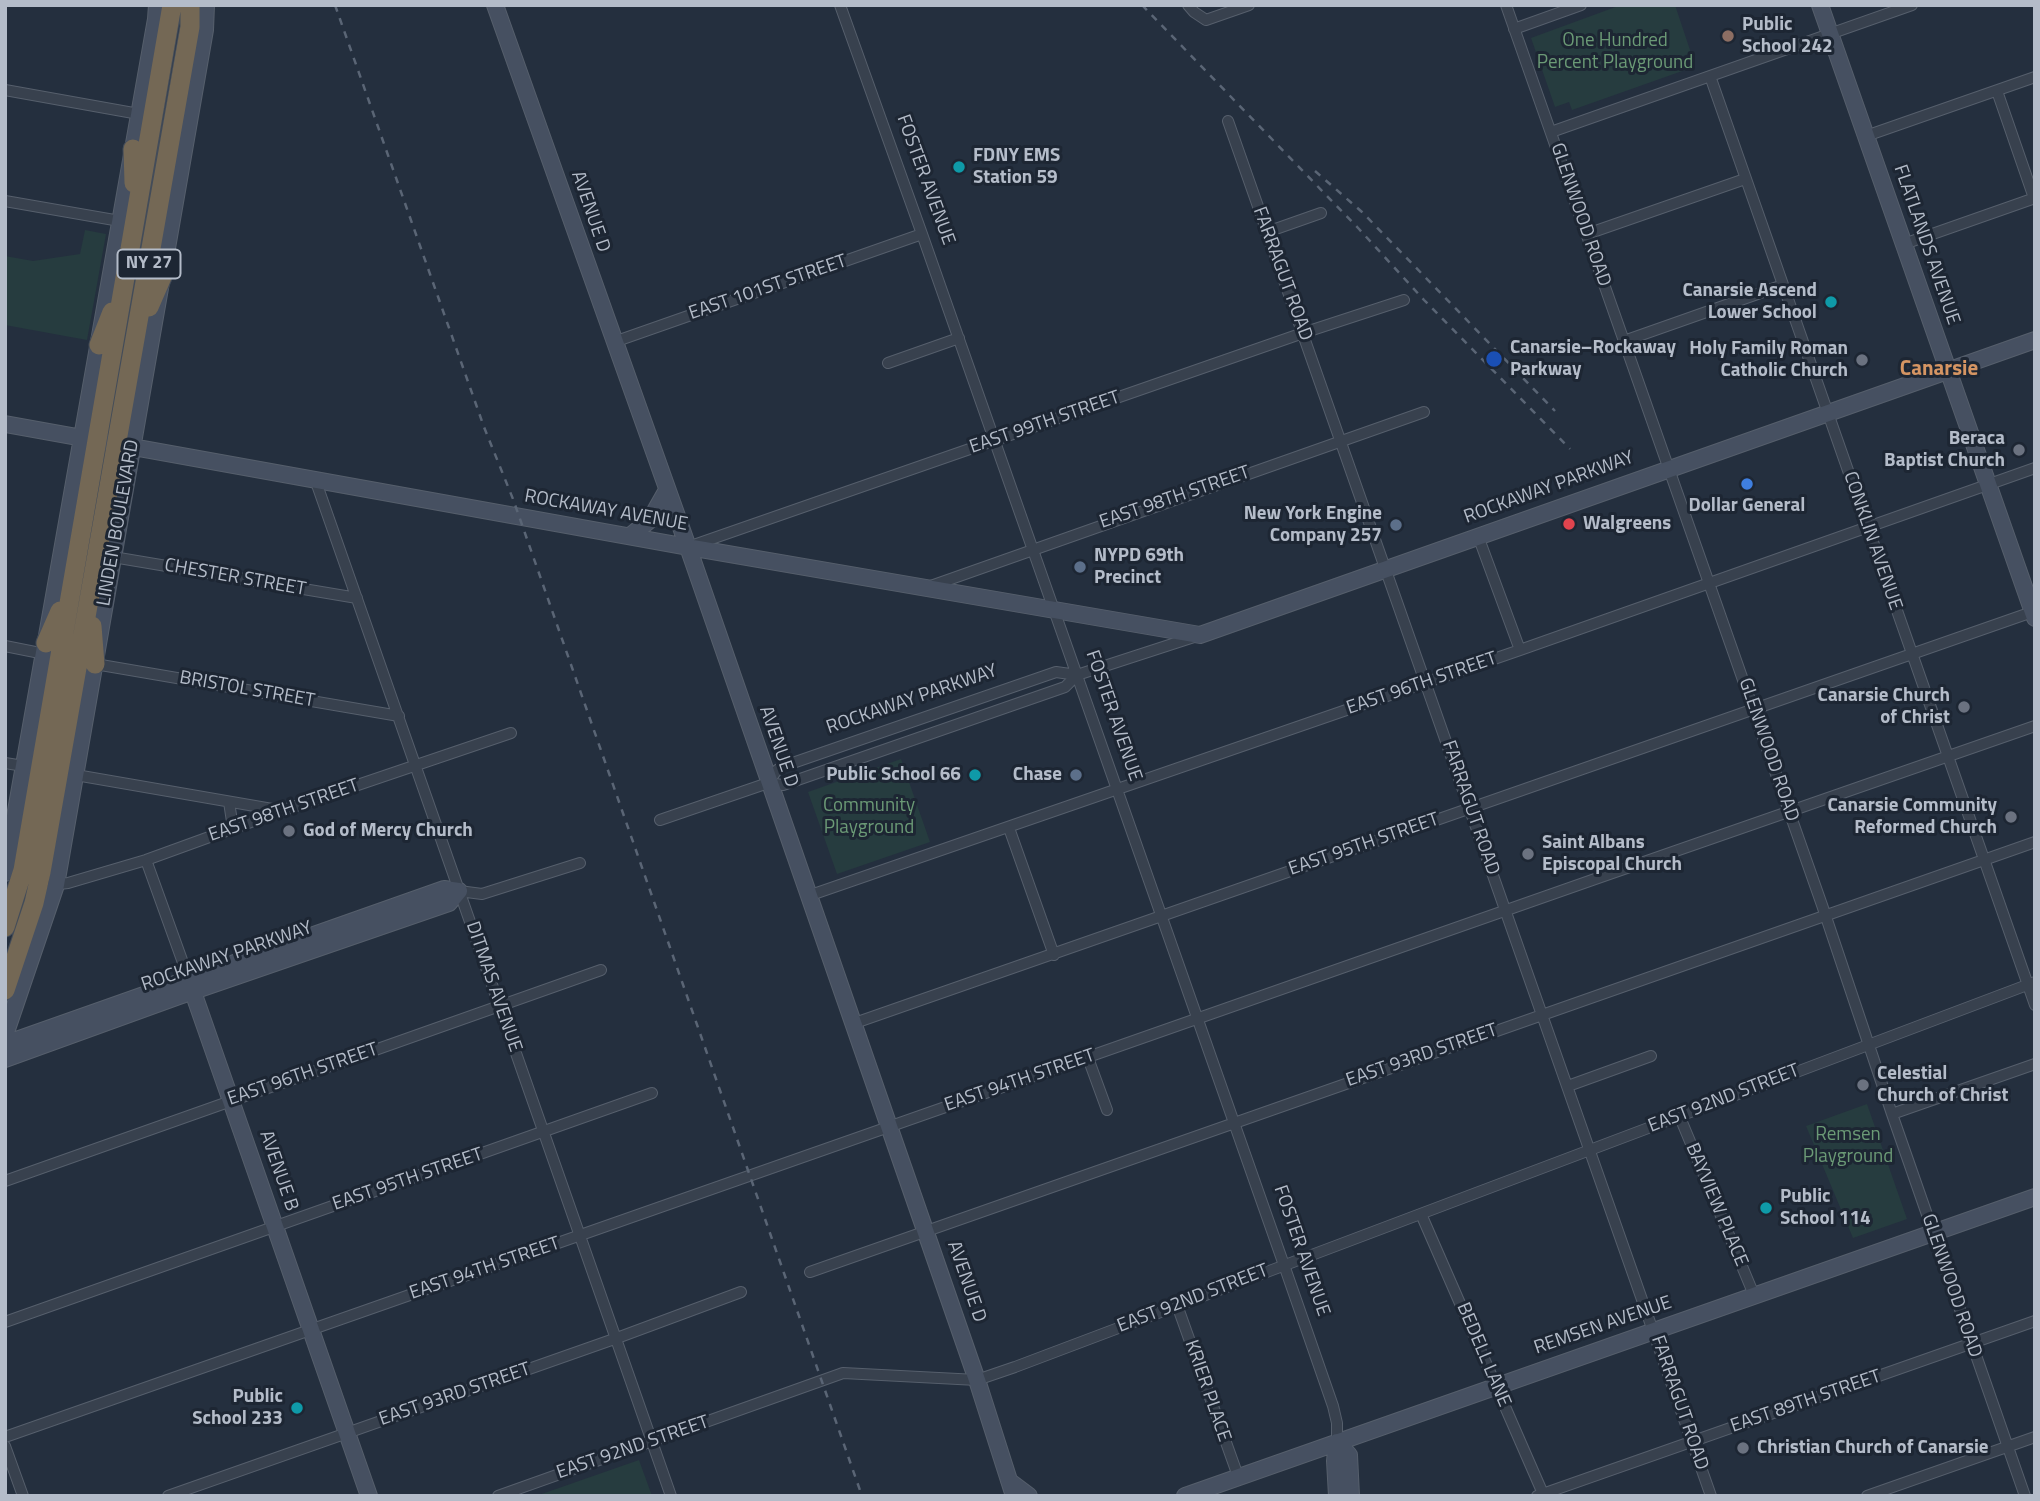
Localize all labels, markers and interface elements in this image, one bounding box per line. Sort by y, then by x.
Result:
place label: Public School 242 [1742,14,1833,58]
marker: Public School 242 [1720,28,1736,44]
park label: One Hundred Percent Playground [1537,30,1693,74]
street label: FOSTER AVENUE [891,112,959,248]
street label: GLENWOOD ROAD [1545,140,1615,290]
place label: FDNY EMS Station 59 [973,145,1060,189]
marker: FDNY EMS Station 59 [951,159,967,175]
street label: FLATLANDS AVENUE [1888,162,1964,328]
street label: AVENUE D [565,168,615,256]
street label: FARRAGUT ROAD [1247,204,1317,344]
road number: NY 27 [118,250,180,278]
street label: EAST 101ST STREET [686,250,850,326]
place label: Canarsie Ascend Lower School [1683,280,1817,324]
marker: Canarsie Ascend Lower School [1823,294,1839,310]
place label: Canarsie–Rockaway Parkway [1510,337,1676,381]
place label: Holy Family Roman Catholic Church [1689,338,1848,382]
marker: Canarsie–Rockaway Parkway [1484,349,1504,369]
marker: Holy Family Roman Catholic Church [1854,352,1870,368]
district label: Canarsie [1900,357,1978,383]
street label: EAST 99TH STREET [967,387,1123,459]
place label: Beraca Baptist Church [1884,428,2005,472]
street label: LINDEN BOULEVARD [93,438,145,608]
marker: Beraca Baptist Church [2011,442,2027,458]
street label: ROCKAWAY PARKWAY [1461,447,1637,529]
street label: EAST 98TH STREET [1097,462,1253,534]
street label: CONKLIN AVENUE [1838,469,1906,613]
marker: Dollar General [1739,476,1755,492]
street label: ROCKAWAY AVENUE [523,485,689,537]
place label: Dollar General [1689,495,1805,517]
place label: New York Engine Company 257 [1244,503,1382,547]
place label: Walgreens [1583,513,1671,535]
marker: Walgreens [1561,516,1577,532]
marker: New York Engine Company 257 [1388,517,1404,533]
place label: NYPD 69th Precinct [1094,545,1184,589]
street label: CHESTER STREET [162,554,308,602]
marker: NYPD 69th Precinct [1072,559,1088,575]
street label: FOSTER AVENUE [1080,648,1146,784]
street label: EAST 96TH STREET [1344,648,1500,720]
street label: ROCKAWAY PARKWAY [824,660,1000,740]
street label: BRISTOL STREET [178,667,316,713]
street label: GLENWOOD ROAD [1733,675,1803,825]
place label: Canarsie Church of Christ [1818,685,1950,729]
marker: Canarsie Church of Christ [1956,699,1972,715]
street label: AVENUE D [753,703,803,791]
street label: FARRAGUT ROAD [1436,738,1504,878]
place label: Public School 66 [826,764,961,786]
place label: Chase [1013,764,1062,786]
marker: Public School 66 [967,767,983,783]
marker: Chase [1068,767,1084,783]
street label: EAST 98TH STREET [206,775,362,847]
park label: Community Playground [823,795,915,839]
place label: Canarsie Community Reformed Church [1827,795,1997,839]
street label: EAST 95TH STREET [1286,809,1442,881]
marker: Canarsie Community Reformed Church [2003,809,2019,825]
place label: God of Mercy Church [303,820,473,842]
marker: God of Mercy Church [281,823,297,839]
place label: Saint Albans Episcopal Church [1542,832,1682,876]
marker: Saint Albans Episcopal Church [1520,846,1536,862]
street label: ROCKAWAY PARKWAY [139,917,315,997]
street label: DITMAS AVENUE [460,919,526,1055]
street label: EAST 93RD STREET [1343,1019,1501,1093]
street label: EAST 96TH STREET [225,1039,381,1111]
street label: EAST 94TH STREET [942,1045,1098,1117]
street label: EAST 92ND STREET [1645,1060,1803,1138]
place label: Celestial Church of Christ [1877,1063,2008,1107]
marker: Celestial Church of Christ [1855,1077,1871,1093]
park label: Remsen Playground [1803,1124,1893,1168]
street label: AVENUE B [254,1128,302,1214]
street label: BAYVIEW PLACE [1680,1140,1752,1270]
street label: EAST 95TH STREET [330,1144,486,1216]
street label: FOSTER AVENUE [1268,1183,1334,1319]
place label: Public School 114 [1780,1186,1871,1230]
marker: Public School 114 [1758,1200,1774,1216]
street label: GLENWOOD ROAD [1916,1211,1986,1361]
street label: EAST 94TH STREET [407,1233,563,1305]
street label: AVENUE D [941,1238,991,1326]
street label: EAST 92ND STREET [1114,1260,1272,1338]
street label: REMSEN AVENUE [1531,1292,1675,1360]
street label: BEDELL LANE [1451,1299,1515,1411]
street label: FARRAGUT ROAD [1645,1333,1713,1473]
street label: KRIER PLACE [1179,1337,1235,1445]
street label: EAST 93RD STREET [376,1358,534,1432]
street label: EAST 89TH STREET [1728,1366,1884,1438]
place label: Public School 233 [192,1386,283,1430]
marker: Public School 233 [289,1400,305,1416]
street label: EAST 92ND STREET [554,1411,712,1485]
place label: Christian Church of Canarsie [1757,1437,1988,1459]
marker: Christian Church of Canarsie [1735,1440,1751,1456]

